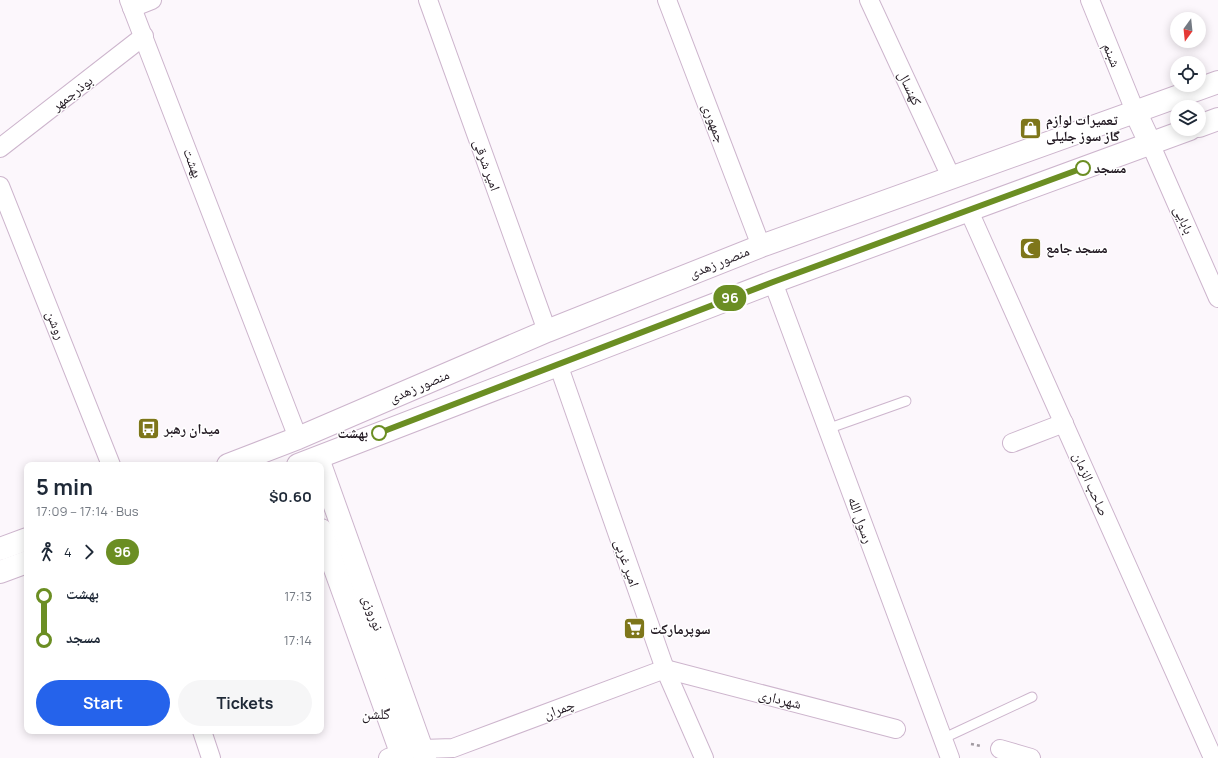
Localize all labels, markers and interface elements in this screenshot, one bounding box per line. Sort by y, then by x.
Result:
north arrow [1170,12,1206,48]
map controls [1170,12,1206,136]
street label: شبنم [1098,40,1126,70]
button: locate [1170,56,1206,92]
street label: کهنسال [894,67,927,108]
street label: بوذرجمهر [46,70,96,115]
street label: جمهوری [698,100,731,145]
button: layers [1170,100,1206,136]
place label: تعمیرات لوازم گاز سوز جلیلی [1046,110,1120,145]
shop icon: تعمیرات لوازم گاز سوز جلیلی [1017,115,1043,141]
street label: امیر شرقی [469,136,506,193]
street label: بهشت [179,145,208,180]
place label: مسجد [1094,158,1126,177]
marker: مسجد [1075,160,1091,176]
street label: بابایی [1170,203,1199,237]
mosque icon: مسجد جامع [1017,235,1043,261]
place label: مسجد جامع [1046,238,1108,258]
street label: منصور زهدی [686,241,752,282]
line badge: 96 [712,285,748,311]
text: 96 [721,288,739,307]
street label: روشن [42,308,71,342]
street label: منصور زهدی [386,364,452,407]
bus stop icon: میدان رهبر [136,416,162,442]
place label: میدان رهبر [163,419,220,438]
place label: بهشت [337,423,368,442]
marker: بهشت [371,425,387,441]
street label: صاحب الزمان [1069,449,1114,519]
text: 5 min [36,472,93,502]
text: $0.60 [269,486,312,507]
street label: رسول الله [844,494,879,546]
text: 17:09 – 17:14 · Bus [36,502,139,520]
street label: امیر غربی [610,536,644,589]
icon: walk [36,541,58,563]
icon: forward [78,541,100,563]
text: 96 [114,542,131,561]
text: 4 [64,543,72,561]
text: بهشت [66,583,99,604]
text: 17:13 [284,587,312,605]
street label: نوروزی [358,592,389,633]
supermarket icon: سوپرمارکت [622,616,648,642]
place label: سوپرمارکت [650,619,711,638]
text: مسجد [66,627,101,648]
text: 17:14 [284,631,312,649]
button: Start [36,680,170,726]
button: Tickets [178,680,312,726]
street label: شهرداری [757,684,803,713]
street label: چمران [541,694,577,723]
district label: گلشن [362,703,391,724]

